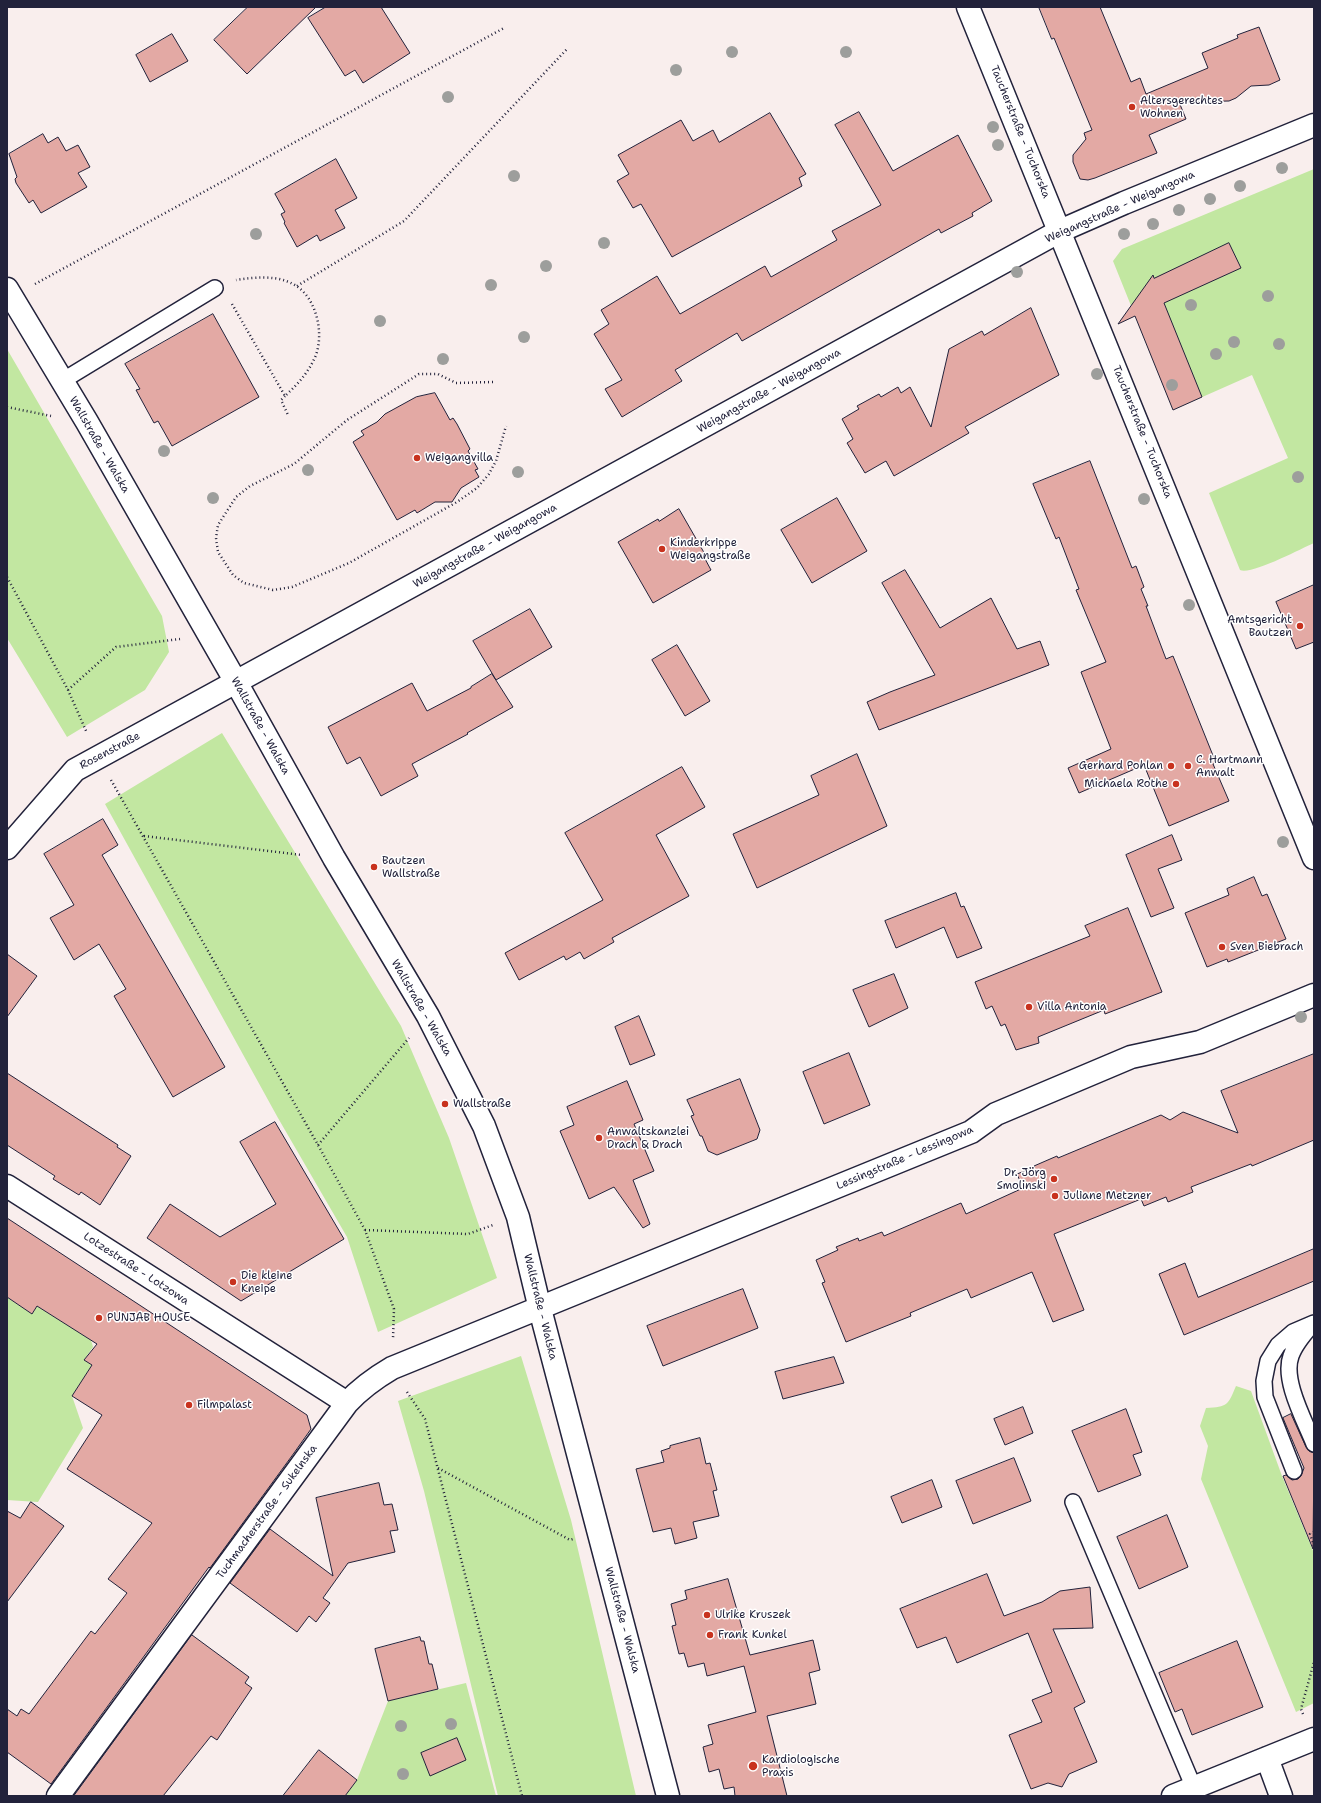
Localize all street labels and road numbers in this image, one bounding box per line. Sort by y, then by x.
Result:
street label: Taucherstraße - Tuchorska [987,64,1053,200]
street label: Weigangstraße - Weigangowa [1043,168,1197,246]
street label: Weigangstraße - Weigangowa [695,346,843,436]
street label: Taucherstraße - Tuchorska [1109,364,1175,500]
street label: Wallstraße - Walska [66,394,132,496]
street label: Weigangstraße - Weigangowa [411,501,559,591]
street label: Wallstraße - Walska [228,675,292,777]
street label: Rosenstraße [78,730,142,772]
street label: Wallstraße - Walska [388,957,454,1059]
street label: Lessingstraße - Lessingowa [835,1123,975,1193]
street label: Lotzestraße - Lotzowa [81,1230,191,1308]
street label: Wallstraße - Walska [520,1252,560,1362]
street label: Tuchmacherstraße - Sukelnska [214,1442,320,1582]
street label: Wallstraße - Walska [601,1565,643,1675]

